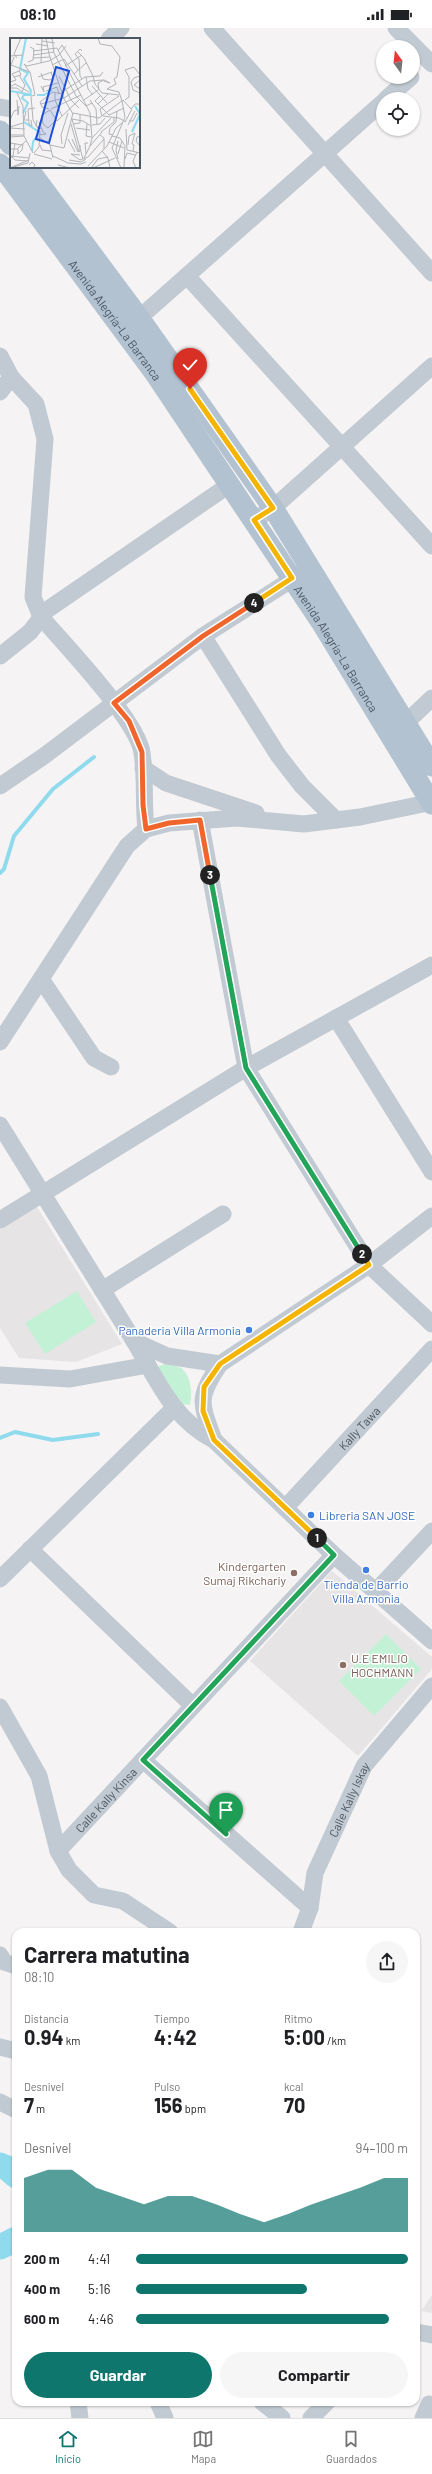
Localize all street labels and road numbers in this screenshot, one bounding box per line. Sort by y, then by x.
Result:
street label: Avenida Alegría-La Barranca [66,257,165,383]
street label: Avenida Alegría-La Barranca [291,582,381,714]
street label: Kally Tawa [335,1403,383,1453]
street label: Calle Kally Iskay [325,1758,372,1839]
street label: Calle Kally Kinsa [72,1765,139,1835]

